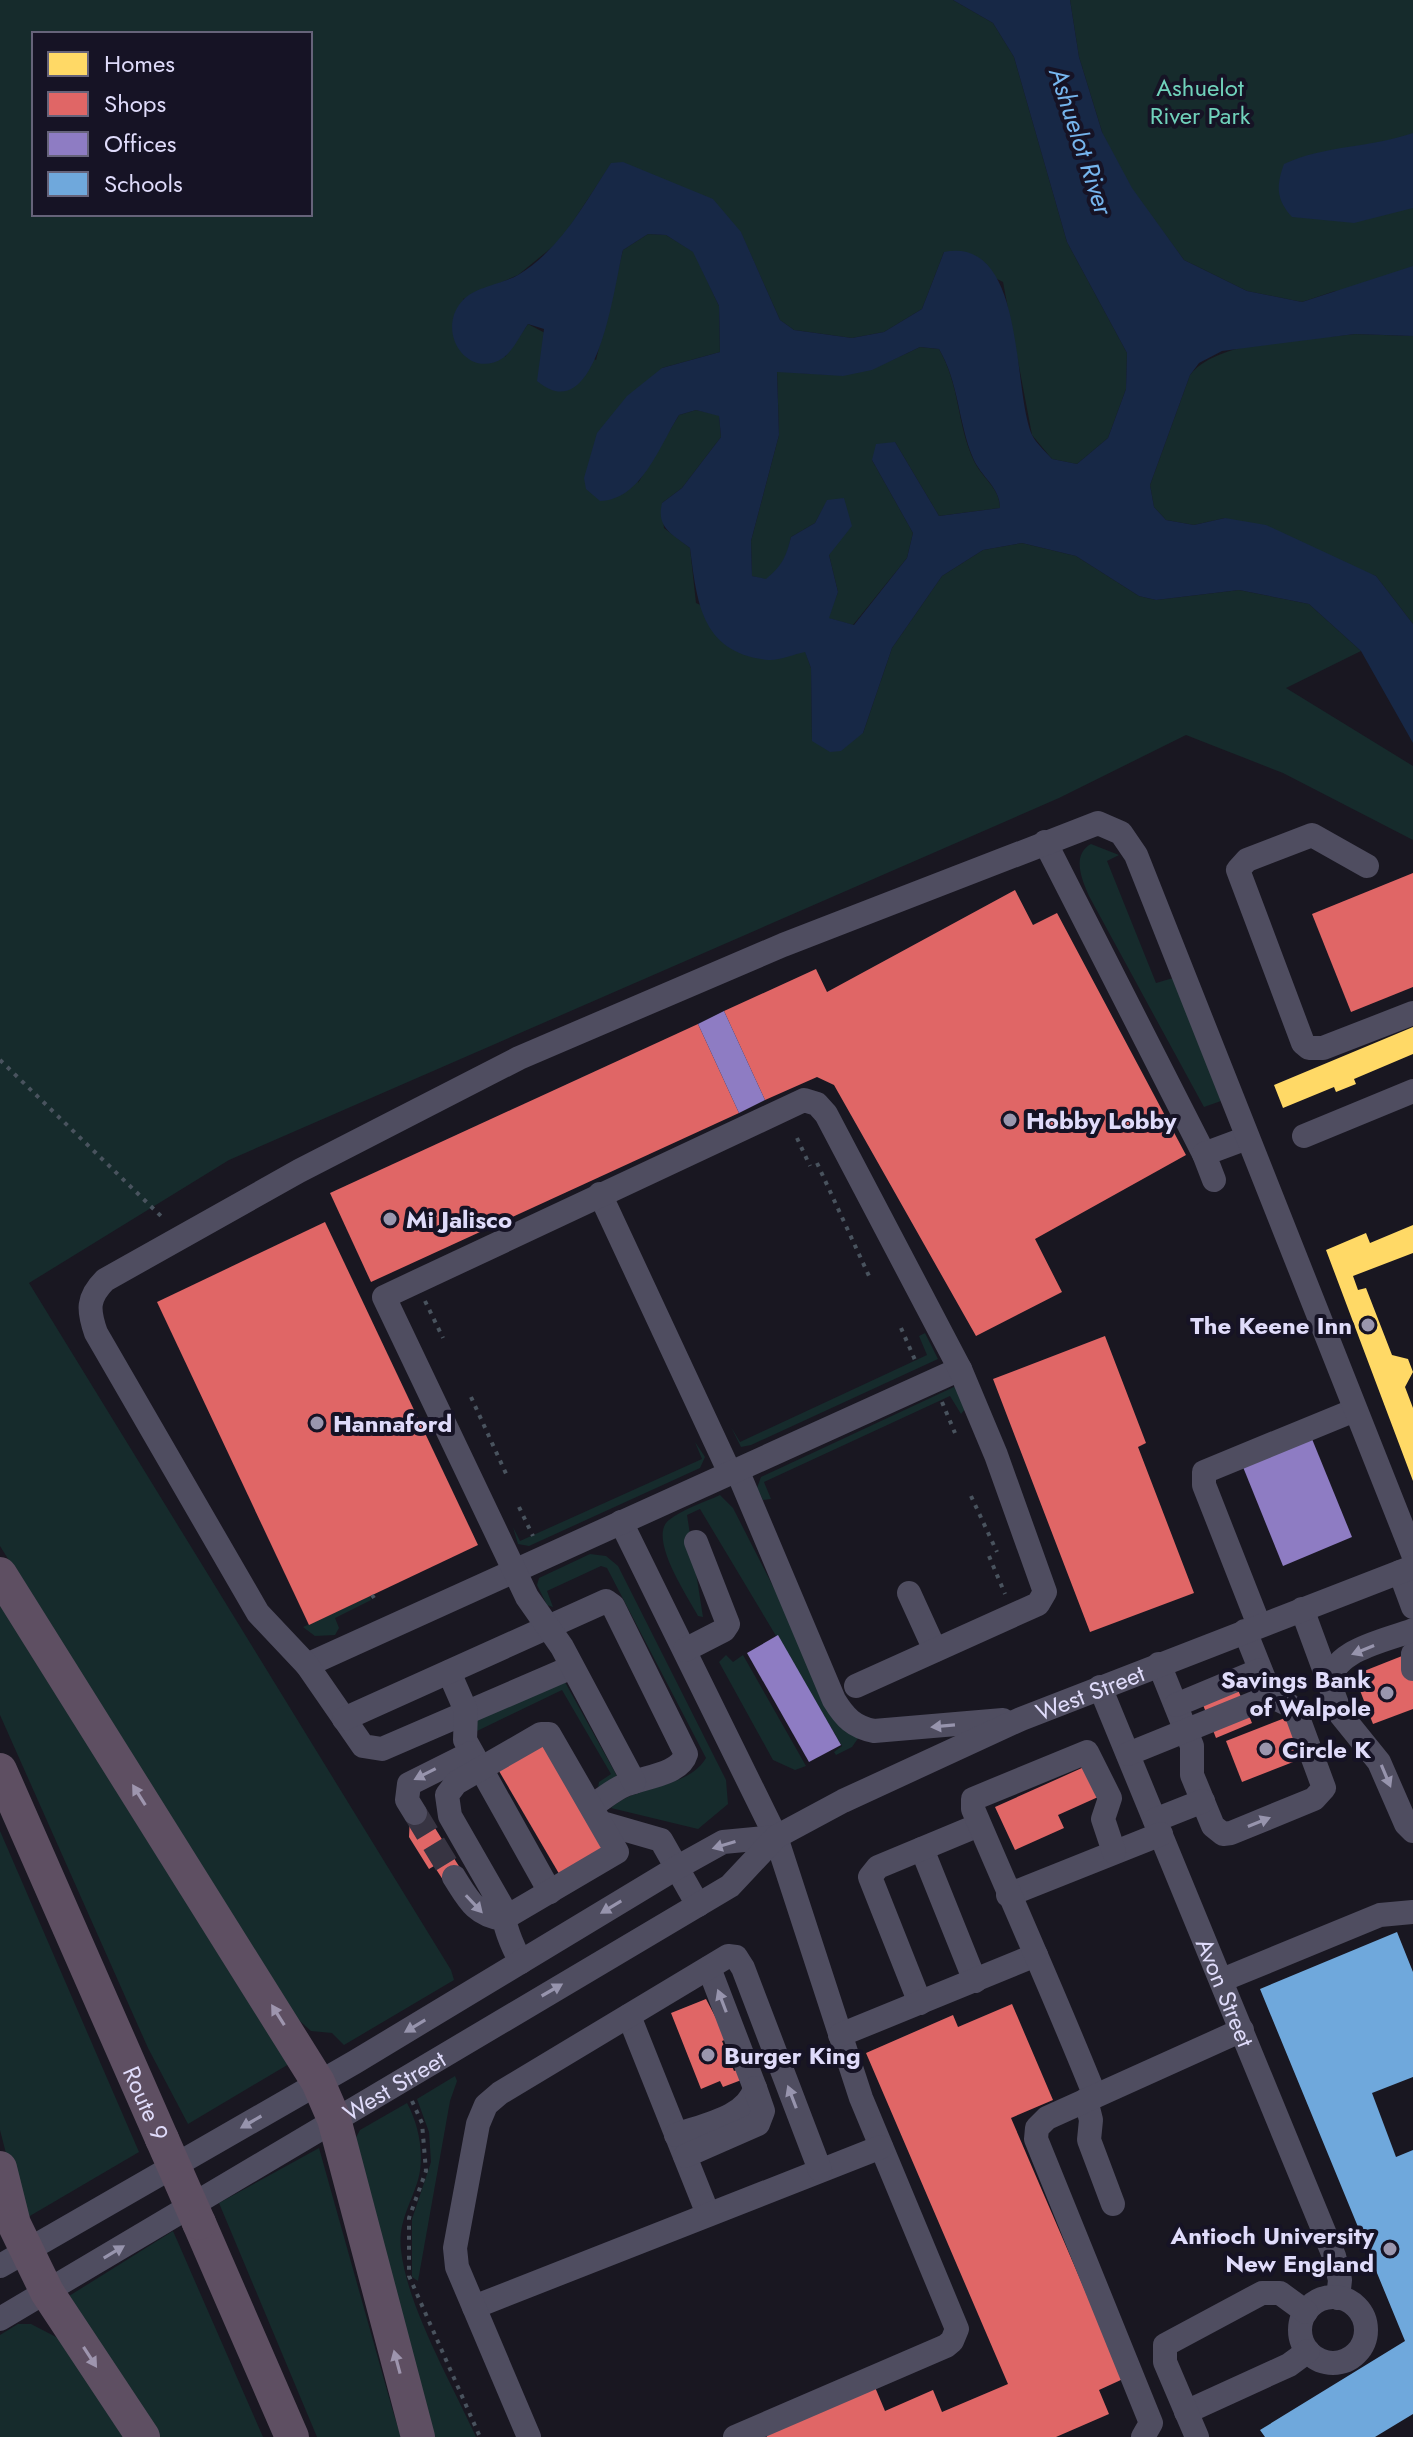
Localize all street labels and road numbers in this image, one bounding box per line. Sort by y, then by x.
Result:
street label: West Street [1030,1655,1150,1729]
street label: Avon Street [1187,1932,1264,2052]
street label: West Street [336,2041,452,2130]
street label: Route 9 [115,2060,178,2146]

